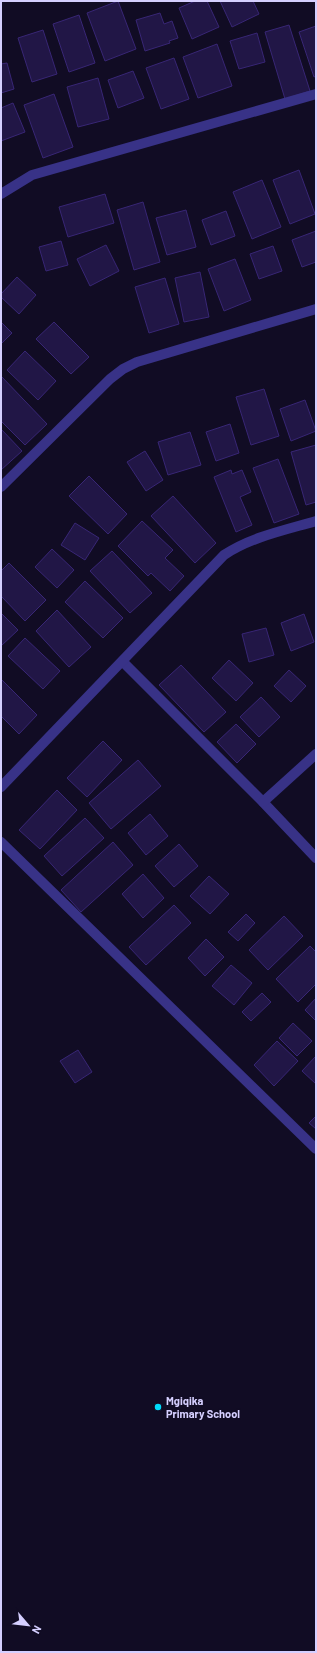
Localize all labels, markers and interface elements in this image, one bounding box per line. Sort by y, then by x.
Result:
place label: Mgiqika Primary School [166,1394,240,1420]
marker: Mgiqika Primary School [153,1402,163,1412]
north arrow [8,1605,48,1645]
text: N [30,1624,45,1636]

